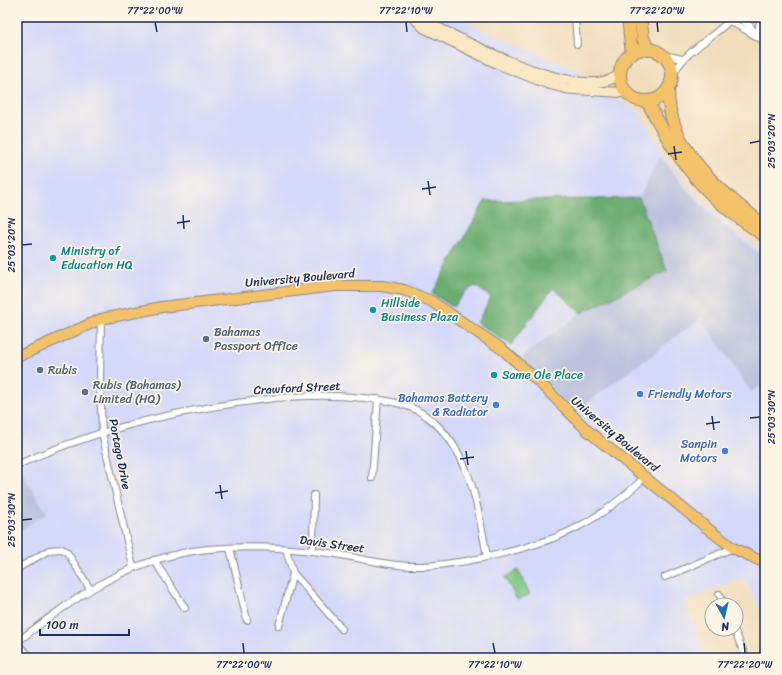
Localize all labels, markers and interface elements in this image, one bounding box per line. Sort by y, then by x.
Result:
text: 77°22'00"W [127,2,183,20]
text: 77°22'10"W [379,2,433,20]
text: 77°22'20"W [630,2,685,20]
text: 25°03'20"N [763,114,781,168]
text: 25°03'20"N [3,218,21,272]
place label: Ministry of Education HQ [61,240,133,276]
marker: Ministry of Education HQ [48,253,58,263]
street label: University Boulevard [244,262,357,294]
place label: Hillside Business Plaza [381,292,459,328]
marker: Hillside Business Plaza [368,305,378,315]
place label: Bahamas Passport Office [214,321,298,357]
marker: Bahamas Passport Office [201,334,211,344]
place label: Rubis [48,359,78,381]
place label: Same Ole Place [502,364,583,386]
marker: Rubis [35,365,45,375]
marker: Same Ole Place [489,370,499,380]
place label: Rubis (Bahamas) Limited (HQ) [93,374,181,410]
street label: Crawford Street [253,375,341,401]
place label: Friendly Motors [648,383,732,405]
marker: Rubis (Bahamas) Limited (HQ) [80,387,90,397]
place label: Bahamas Battery & Radiator [398,387,489,423]
marker: Friendly Motors [635,389,645,399]
street label: University Boulevard [566,390,665,479]
text: 25°03'30"N [763,390,781,444]
marker: Bahamas Battery & Radiator [491,400,501,410]
street label: Portago Drive [102,417,138,491]
place label: Sanpin Motors [680,433,717,469]
marker: Sanpin Motors [720,446,730,456]
text: 25°03'30"N [3,493,21,547]
street label: Davis Street [298,529,366,559]
north arrow [704,597,744,637]
scale bar [40,611,129,637]
text: 100 m [46,614,79,636]
text: N [720,616,731,636]
text: 77°22'00"W [216,656,272,674]
text: 77°22'10"W [468,656,522,674]
text: 77°22'20"W [718,656,773,674]

